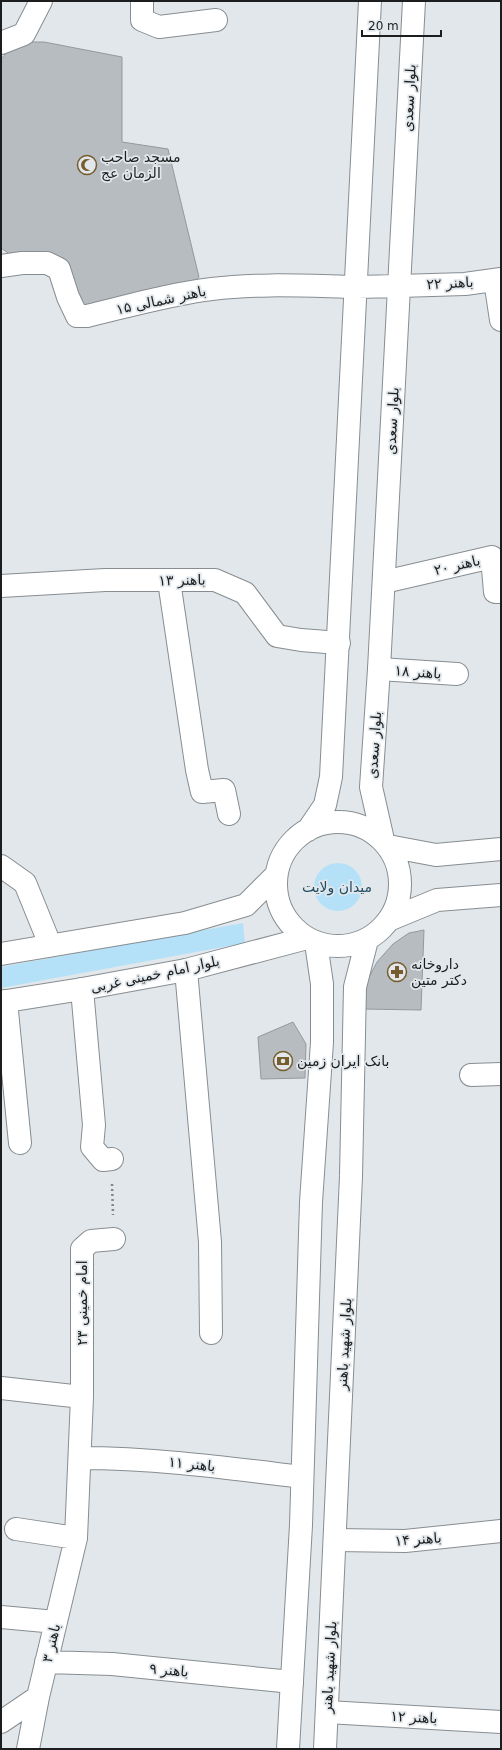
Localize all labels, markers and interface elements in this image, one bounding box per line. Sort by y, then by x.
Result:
scale bar [362,12,441,38]
text: 20 m [368,19,399,33]
street label: بلوار سعدی [399,64,420,132]
place label: مسجد صاحب الزمان عج [101,149,180,182]
mosque icon: مسجد صاحب الزمان عج [76,154,98,176]
street label: باهنر ۲۲ [426,274,474,293]
street label: باهنر شمالی ۱۵ [115,283,208,318]
street label: بلوار سعدی [382,387,403,455]
street label: باهنر ۲۰ [432,552,482,579]
street label: باهنر ۱۳ [158,572,206,589]
street label: باهنر ۱۸ [394,662,442,683]
street label: بلوار سعدی [364,711,385,779]
park label: میدان ولایت [302,879,372,896]
street label: بلوار امام خمینی غربی [89,952,221,996]
place label: داروخانه دکتر متین [411,956,467,989]
pharmacy icon: داروخانه دکتر متین [386,961,408,983]
bank icon: بانک ایران زمین [272,1050,294,1072]
place label: بانک ایران زمین [297,1053,389,1070]
street label: امام خمینی ۲۳ [74,1260,90,1346]
street label: بلوار شهید باهنر [334,1297,355,1392]
street label: باهنر ۱۱ [168,1454,216,1475]
street label: باهنر ۱۴ [394,1529,442,1550]
street label: بلوار شهید باهنر [319,1620,340,1715]
street label: باهنر ۳ [39,1622,64,1664]
street label: باهنر ۹ [149,1660,189,1681]
street label: باهنر ۱۲ [390,1708,438,1727]

